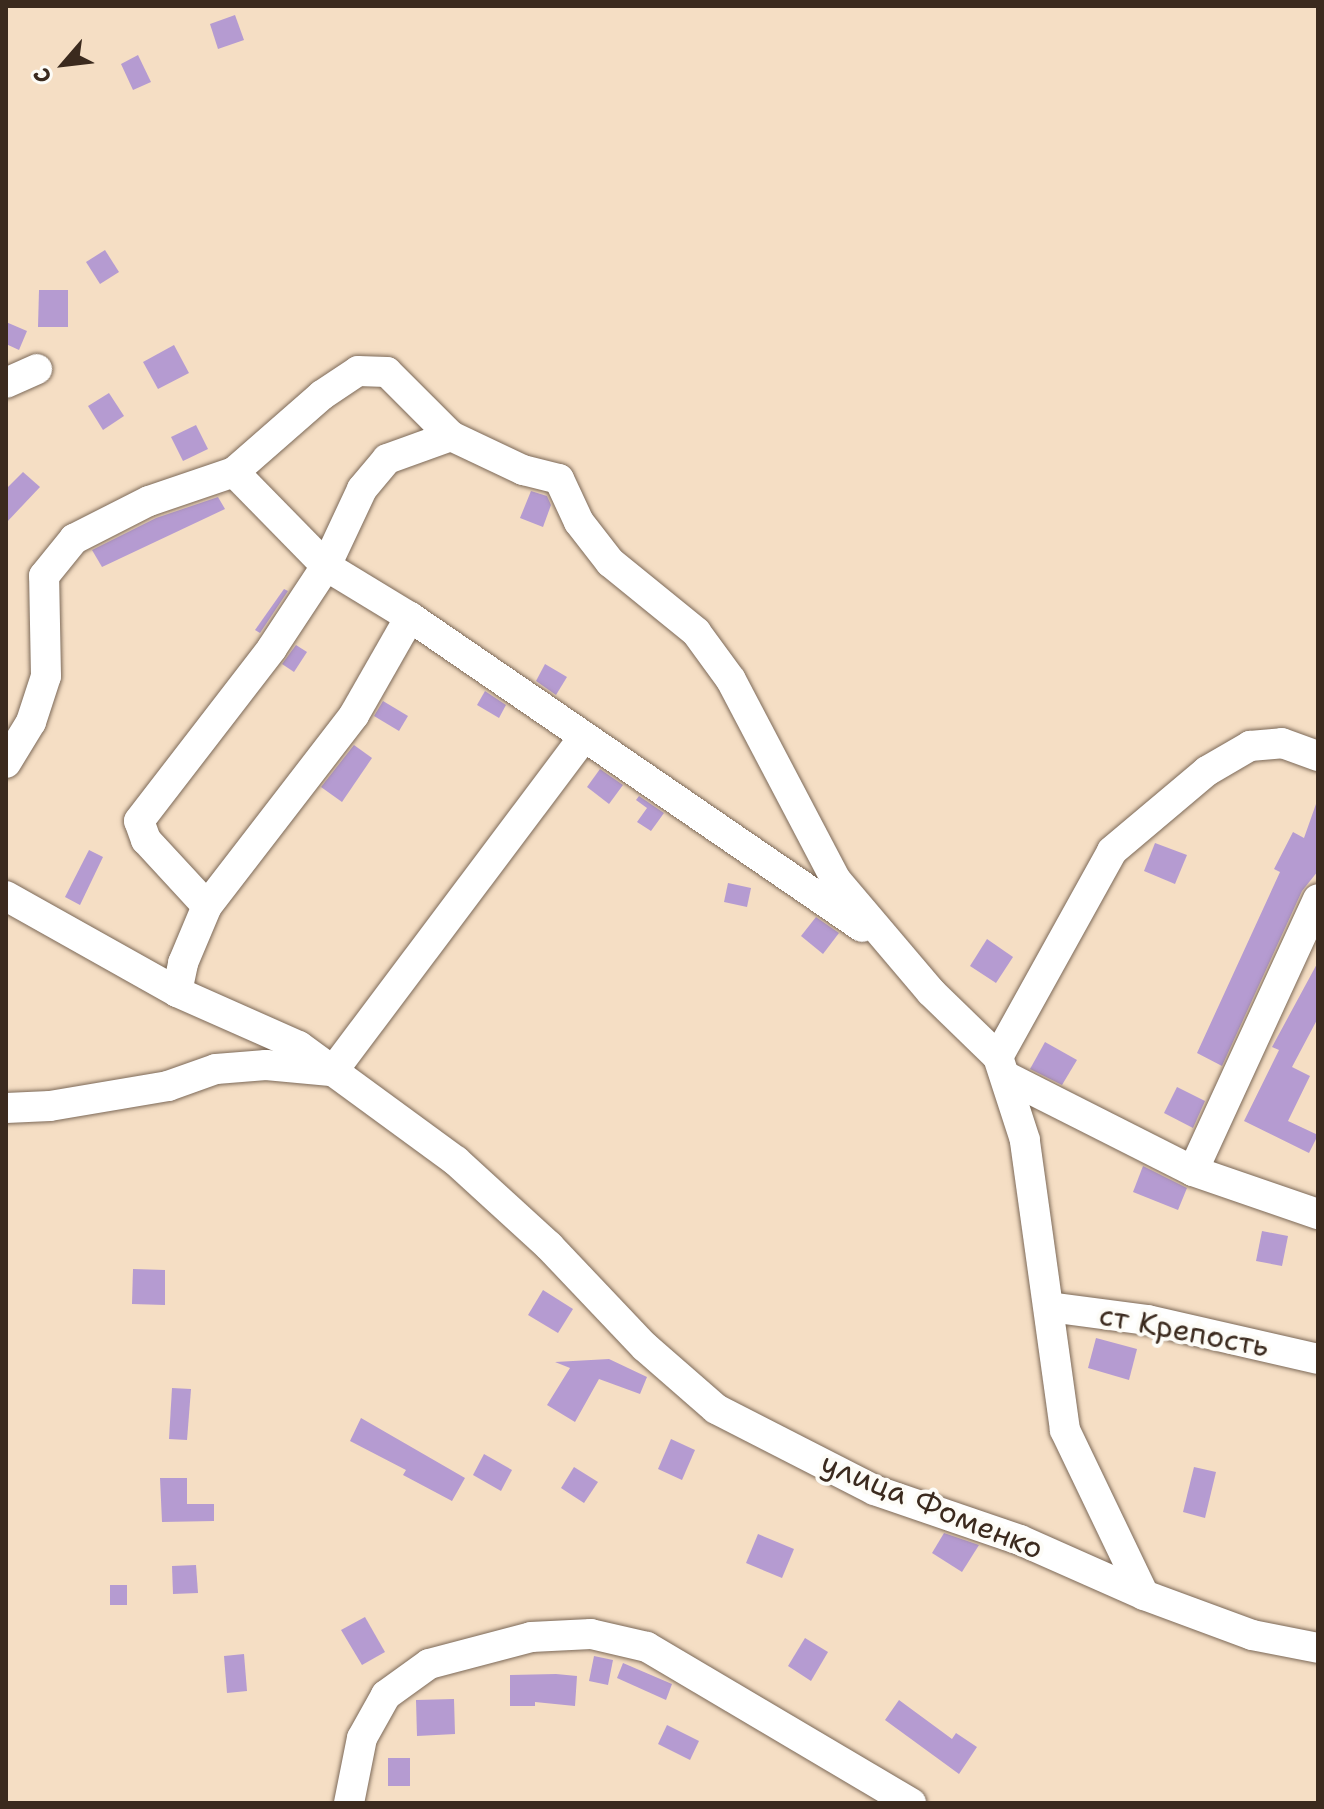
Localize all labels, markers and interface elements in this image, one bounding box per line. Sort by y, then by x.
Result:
north arrow [24,24,104,104]
text: С [26,63,58,88]
street label: ст Крепость [1096,1297,1272,1365]
street label: улица Фоменко [816,1445,1048,1567]

